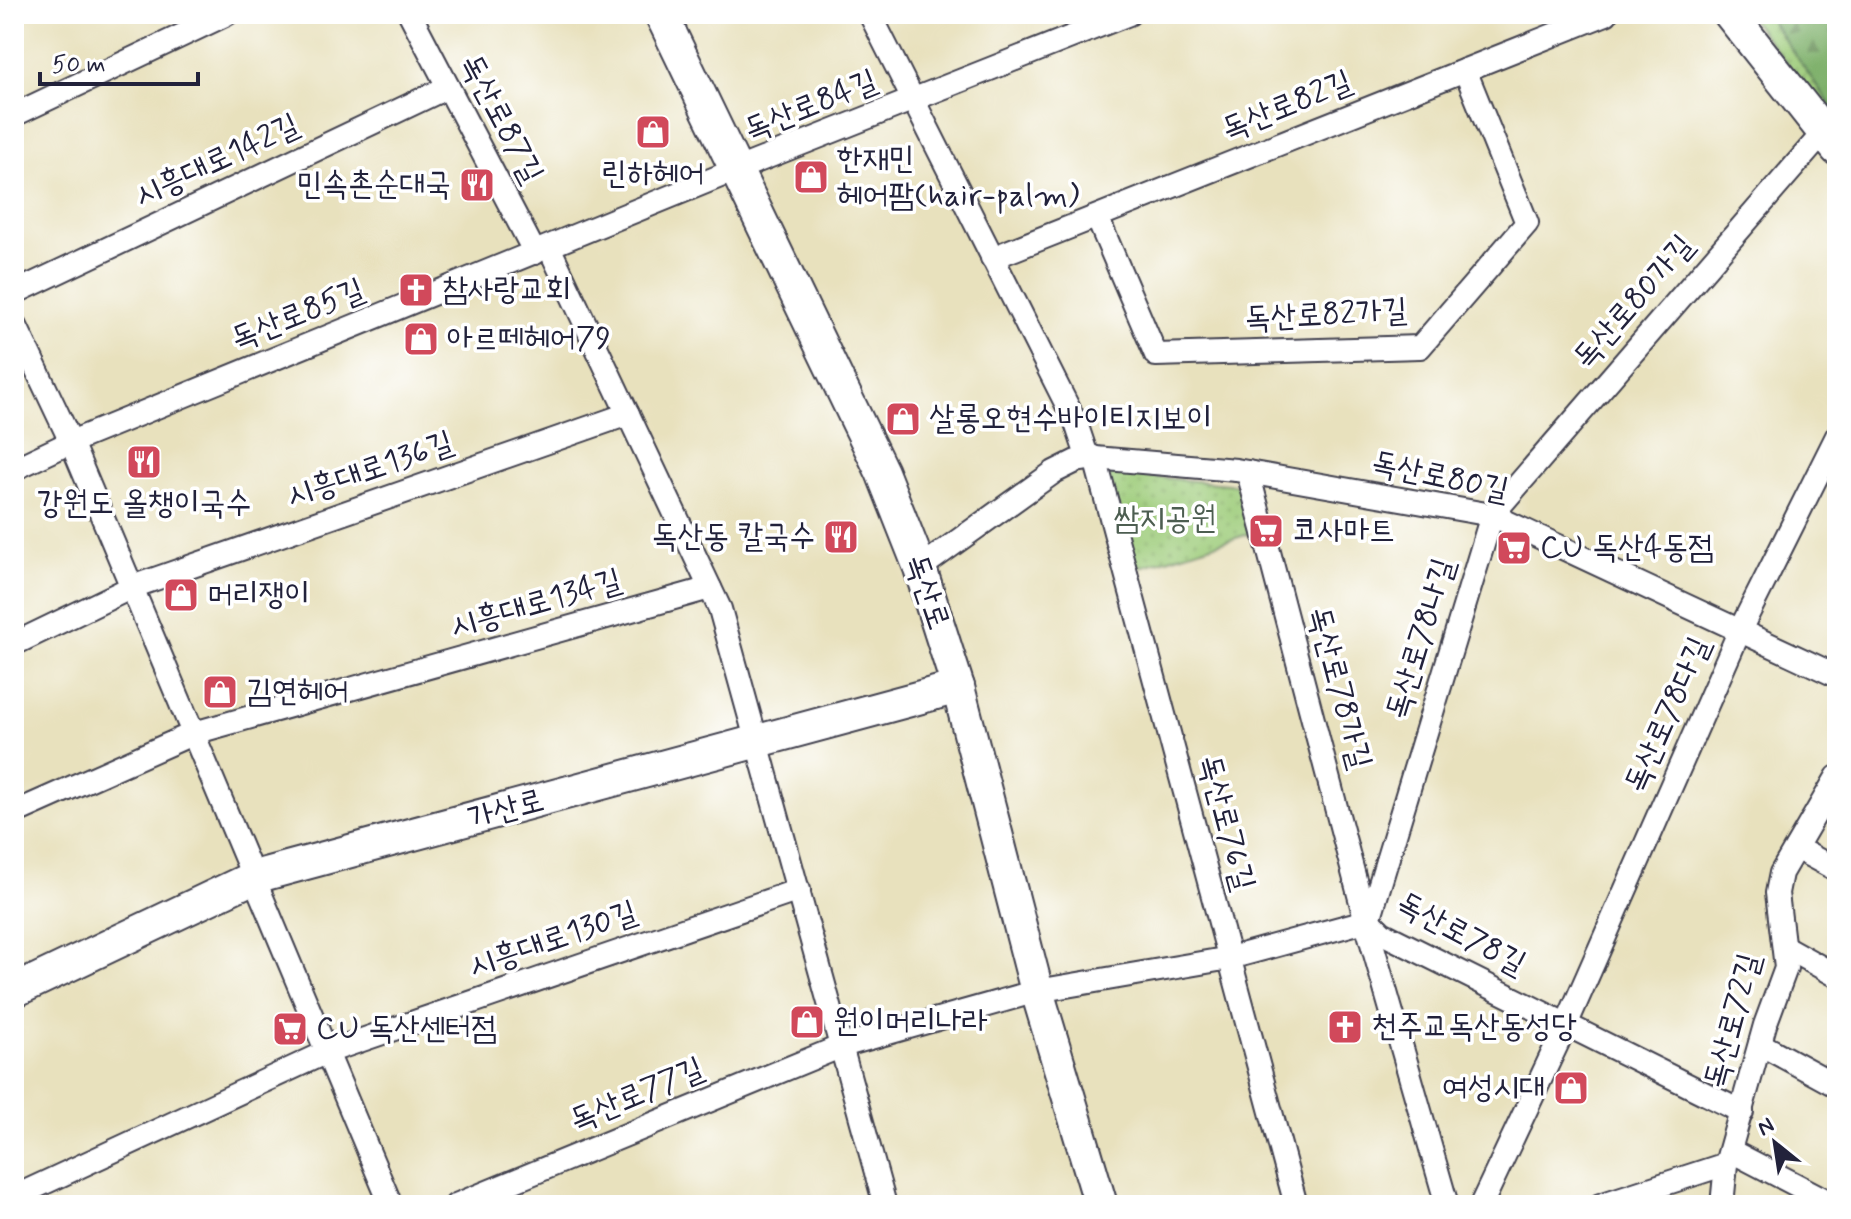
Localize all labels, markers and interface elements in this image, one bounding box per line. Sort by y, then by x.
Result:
scale bar [40,36,198,86]
street label: 독산로87길 [449,47,553,191]
text: 50 m [52,50,106,81]
street label: 독산로84길 [738,60,884,152]
street label: 독산로82길 [1216,61,1358,151]
street label: 시흥대로142길 [128,104,306,218]
shop icon: 린하헤어 [634,113,672,151]
place label: 한재민 헤어팜(hair-palm) [837,138,1079,217]
place label: 린하헤어 [602,153,705,195]
shop icon: 한재민 헤어팜(hair-palm) [792,158,830,196]
place label: 민속촌순대국 [297,164,451,206]
restaurant icon: 민속촌순대국 [458,166,496,204]
street label: 독산로80가길 [1564,226,1704,378]
street label: 독산로85길 [225,269,371,361]
place label: 참사랑교회 [442,269,571,311]
church icon: 참사랑교회 [397,271,435,309]
street label: 독산로82가길 [1244,290,1408,340]
place label: 아르떼헤어79 [447,318,611,360]
shop icon: 아르떼헤어79 [402,320,440,358]
place label: 살롱오현수바이티지보이 [929,398,1212,440]
shop icon: 살롱오현수바이티지보이 [884,400,922,438]
street label: 시흥대로136길 [281,422,459,518]
street label: 독산로80길 [1368,442,1512,512]
restaurant icon: 강원도 올챙이국수 [125,443,163,481]
place label: 강원도 올챙이국수 [37,483,251,525]
park label: 쌈지공원 [1114,498,1217,540]
place label: 코사마트 [1292,510,1395,552]
supermarket icon: 코사마트 [1247,512,1285,550]
place label: 독산동 칼국수 [652,516,815,558]
restaurant icon: 독산동 칼국수 [822,518,860,556]
place label: CU 독산4동점 [1540,527,1714,569]
supermarket icon: CU 독산4동점 [1495,529,1533,567]
street label: 독산로 [895,549,959,635]
street label: 독산로78나길 [1377,553,1465,725]
street label: 시흥대로134길 [446,560,626,648]
place label: 머리쟁이 [207,574,310,616]
shop icon: 머리쟁이 [162,576,200,614]
street label: 독산로78가길 [1297,602,1381,774]
street label: 독산로78다길 [1615,631,1721,799]
place label: 김연헤어 [246,671,349,713]
shop icon: 김연헤어 [201,673,239,711]
street label: 독산로76길 [1188,751,1264,895]
street label: 가산로 [463,780,549,840]
street label: 독산로78길 [1389,882,1533,986]
street label: 시흥대로130길 [463,892,643,988]
street label: 독산로72길 [1695,949,1771,1093]
place label: 원이머리나라 [833,1001,988,1043]
shop icon: 원이머리나라 [788,1003,826,1041]
place label: 천주교독산동성당 [1371,1006,1577,1048]
place label: CU 독산센터점 [316,1008,497,1050]
church icon: 천주교독산동성당 [1326,1008,1364,1046]
supermarket icon: CU 독산센터점 [271,1010,309,1048]
street label: 독산로77길 [564,1048,710,1142]
place label: 여성시대 [1442,1067,1545,1109]
shop icon: 여성시대 [1552,1069,1590,1107]
north arrow [1735,1103,1815,1183]
text: N [1753,1112,1779,1143]

